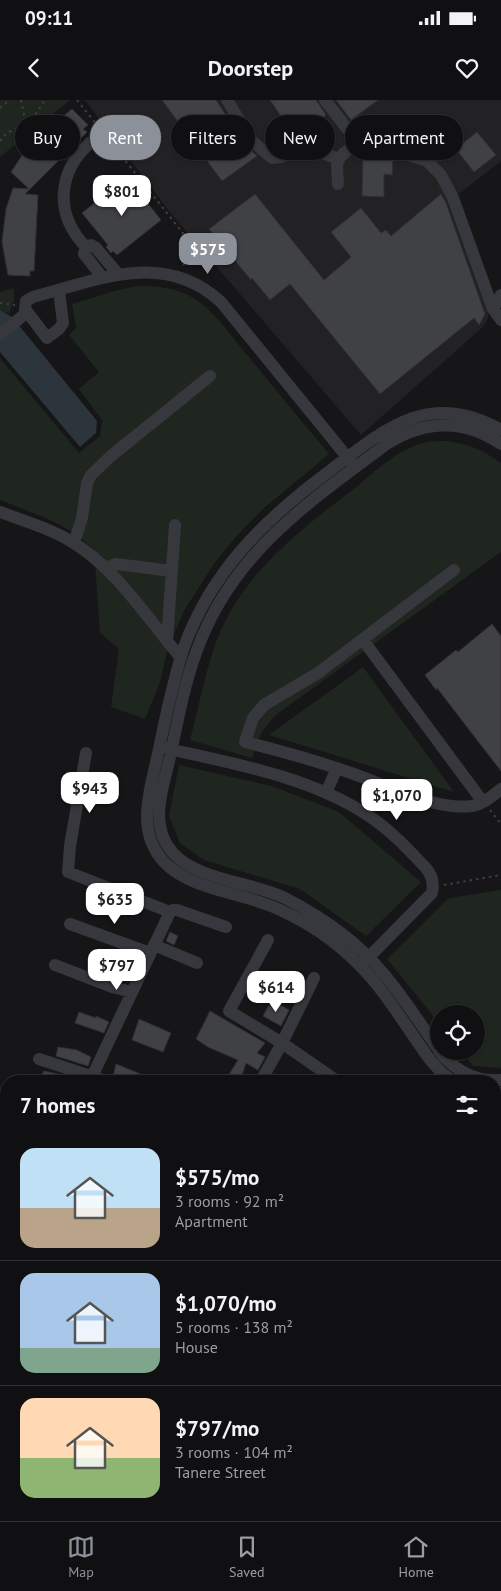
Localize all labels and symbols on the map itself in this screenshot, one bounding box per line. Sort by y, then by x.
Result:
pin: $801 [92,174,152,217]
pin: $575 [178,232,238,275]
pin: $943 [60,772,120,814]
pin: $1,070 [356,778,438,821]
pin: $635 [85,882,145,925]
pin: $797 [87,948,147,991]
pin: $614 [246,970,306,1013]

